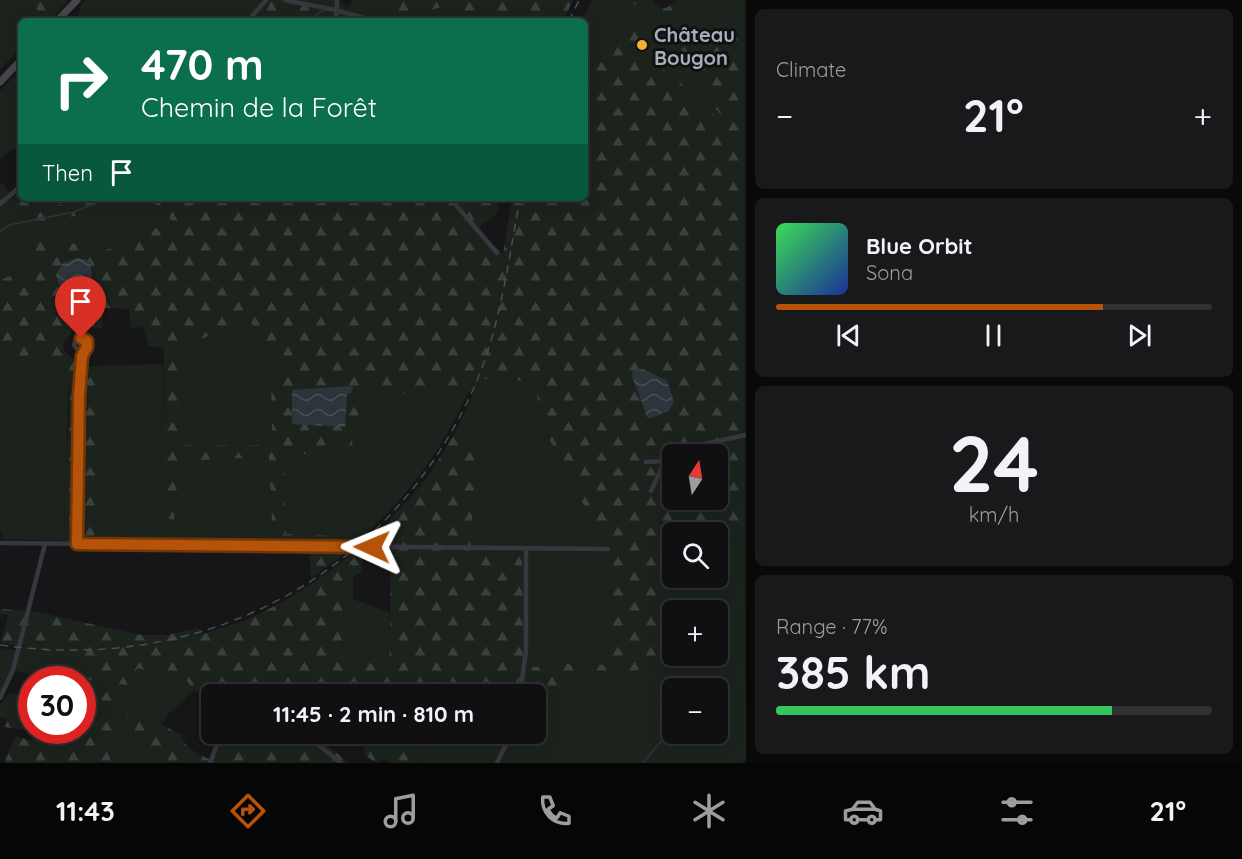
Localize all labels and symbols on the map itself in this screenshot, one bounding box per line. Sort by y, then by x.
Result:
place label: Château Bougon [654,22,735,70]
marker: Château Bougon [635,38,649,52]
pin [55,276,106,338]
north arrow [662,444,728,510]
position arrow [340,515,404,579]
speed limit sign: 30 [18,666,96,744]

